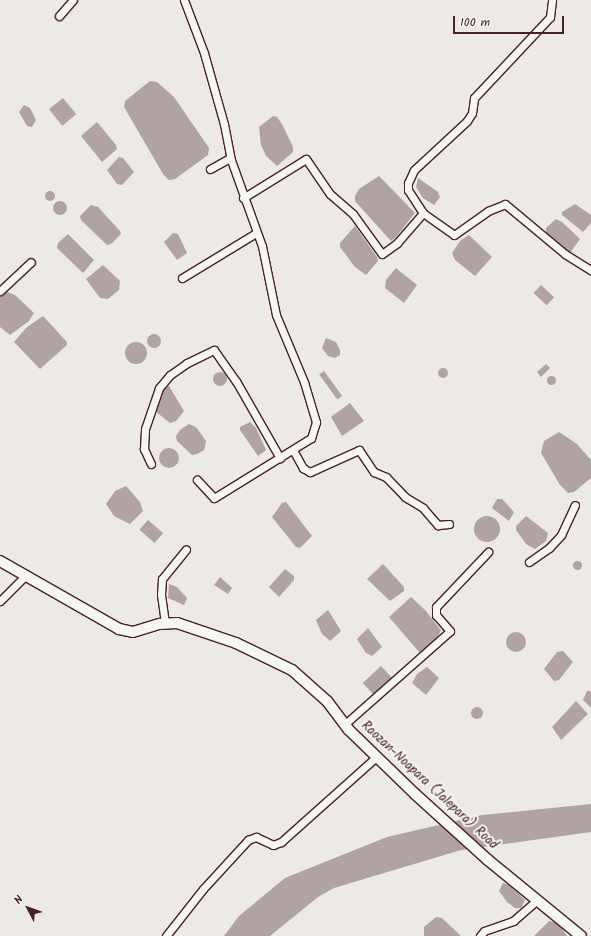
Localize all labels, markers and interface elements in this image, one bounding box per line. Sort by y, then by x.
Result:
scale bar [455,8,566,34]
text: 100 m [460,13,490,32]
street label: Raozan-Noapara (Jalepara) Road [357,719,501,853]
north arrow [8,888,48,928]
text: N [10,892,28,909]

